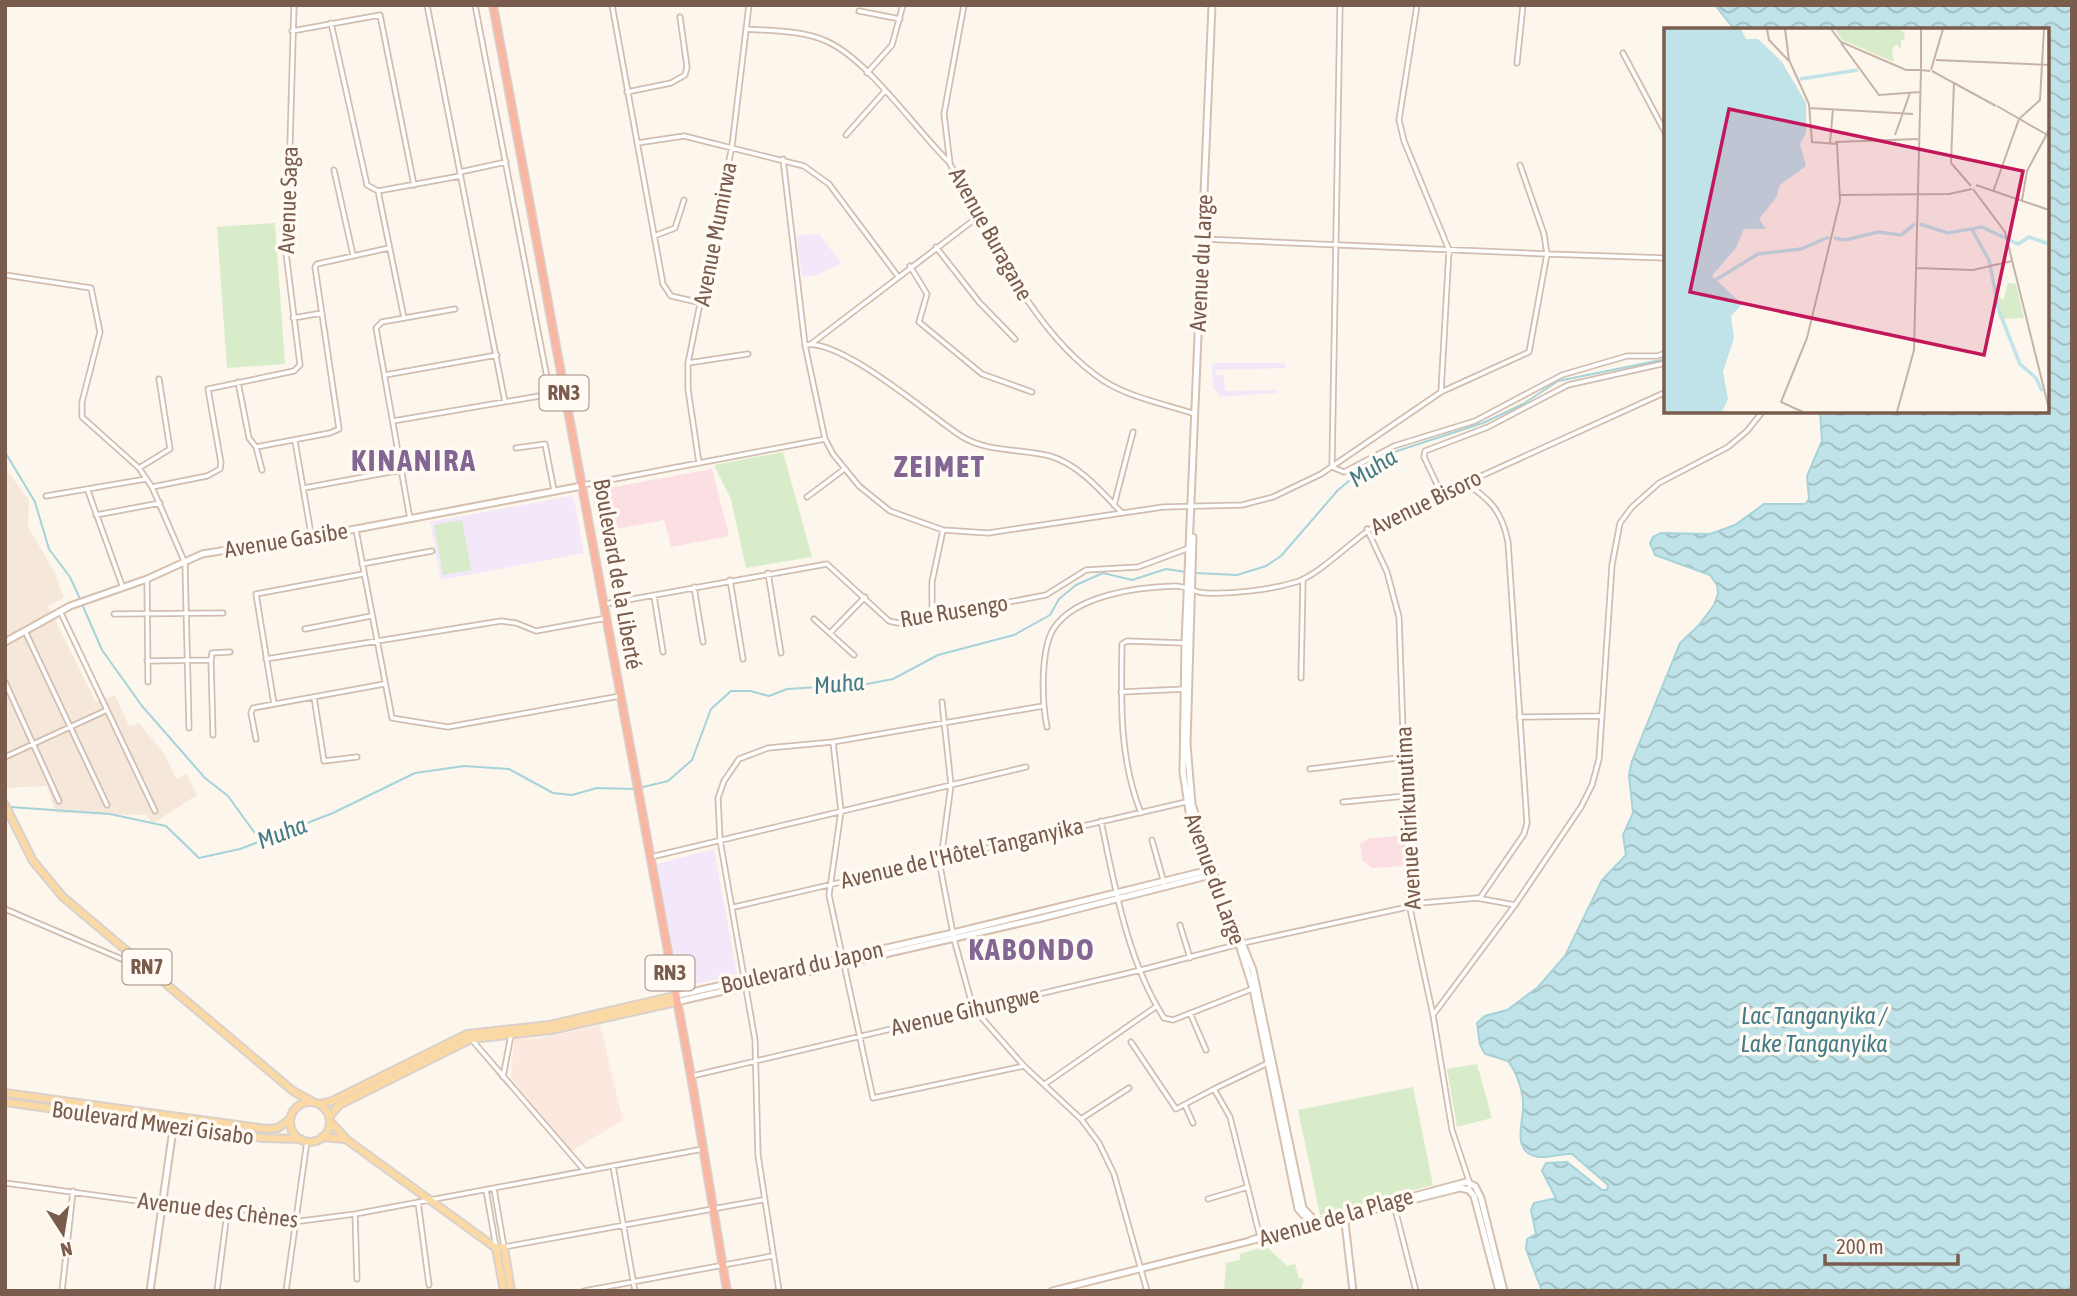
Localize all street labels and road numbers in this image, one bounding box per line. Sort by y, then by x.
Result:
street label: Avenue Saga [273,146,303,254]
street label: Avenue Mumirwa [688,160,742,308]
street label: Avenue Buragane [944,163,1038,305]
street label: Avenue du Large [1184,194,1218,332]
road number: RN3 [540,376,588,410]
street label: Avenue Bisoro [1367,464,1485,540]
street label: Boulevard de la Liberté [588,477,648,671]
street label: Avenue Gasibe [223,517,349,563]
street label: Rue Rusengo [898,590,1010,632]
street label: Avenue Ririkumutima [1390,726,1426,910]
street label: Avenue du Large [1179,810,1251,948]
street label: Avenue de l'Hôtel Tanganyika [838,812,1086,894]
street label: Boulevard du Japon [718,936,886,998]
road number: RN7 [122,950,172,984]
road number: RN3 [646,956,694,990]
street label: Avenue Gihungwe [888,981,1042,1041]
street label: Boulevard Mwezi Gisabo [50,1096,256,1150]
street label: Avenue de la Plage [1256,1183,1416,1251]
street label: Avenue des Chènes [136,1187,300,1233]

